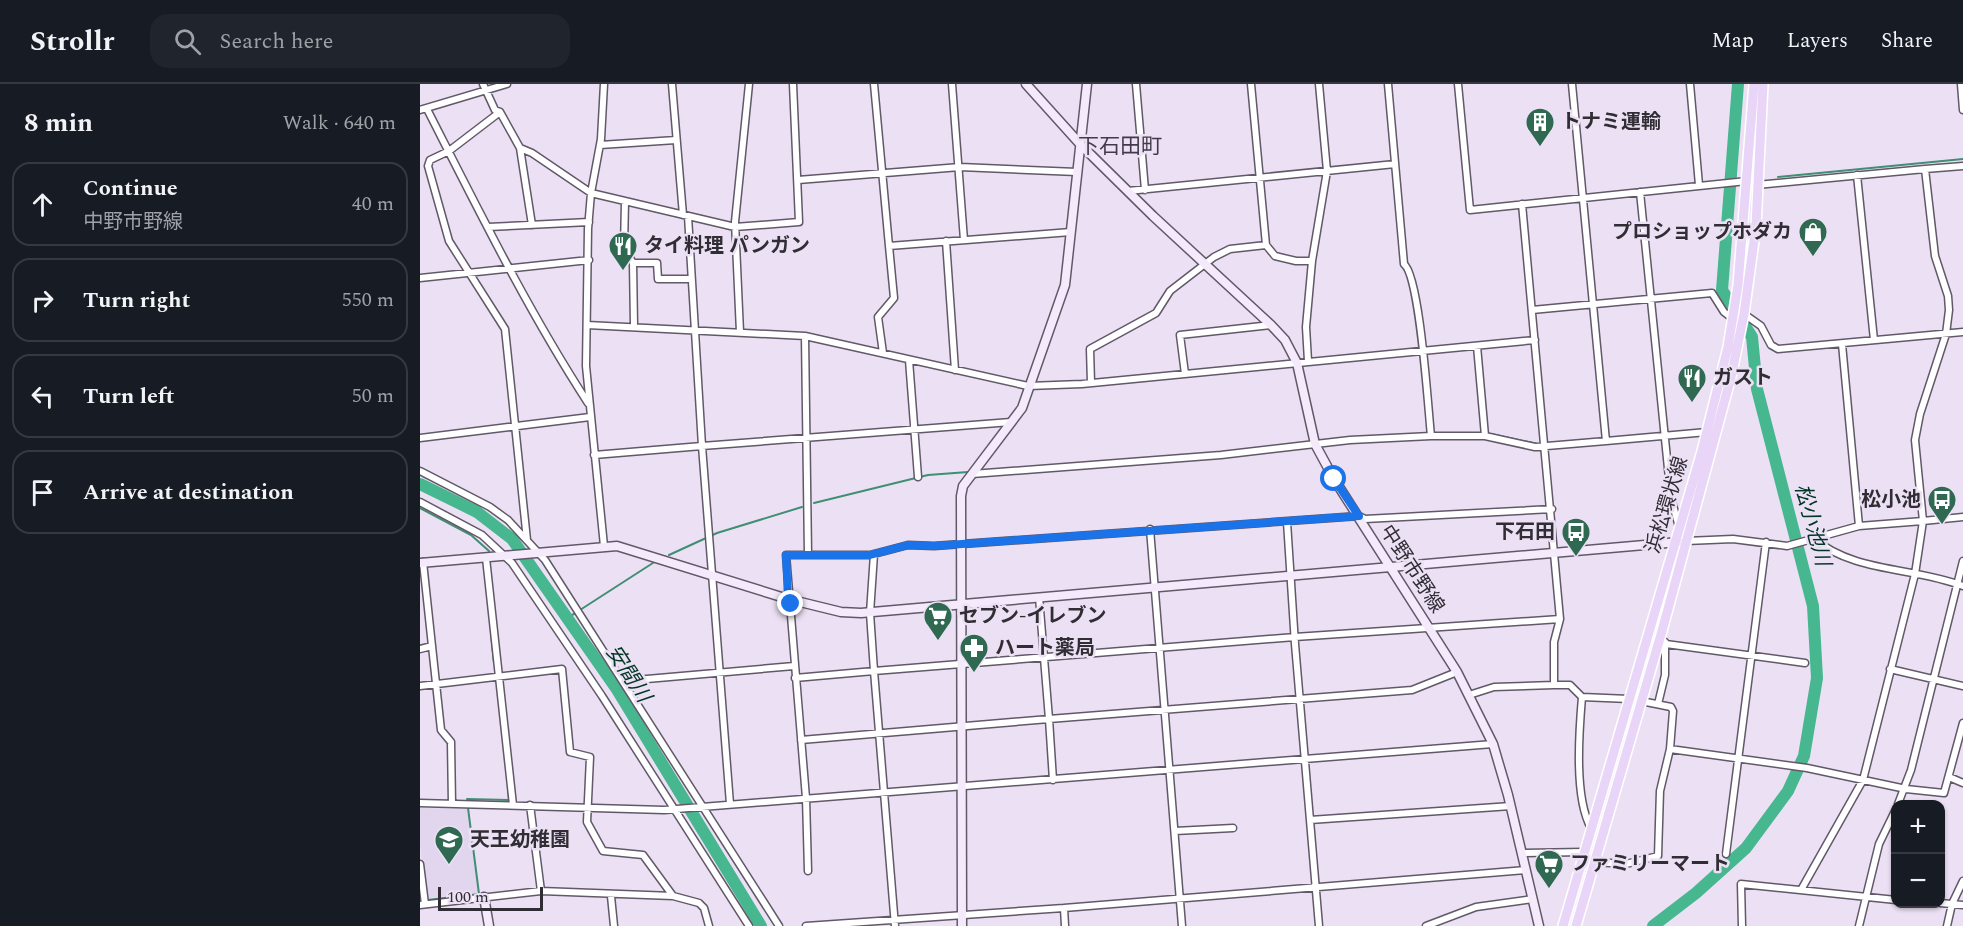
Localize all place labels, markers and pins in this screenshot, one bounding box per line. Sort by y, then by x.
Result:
building icon: トナミ運輸 [1524,106,1556,148]
place label: トナミ運輸 [1561,107,1661,137]
shop icon: プロショップホダカ [1797,216,1829,258]
place label: プロショップホダカ [1612,217,1792,247]
restaurant icon: タイ料理 パンガン [607,230,639,272]
place label: タイ料理 パンガン [644,231,810,261]
restaurant icon: ガスト [1676,362,1708,404]
place label: ガスト [1713,363,1773,393]
bus stop icon: 松小池 [1926,484,1958,526]
place label: 松小池 [1861,485,1921,515]
bus stop icon: 下石田 [1560,516,1592,558]
place label: 下石田 [1495,517,1555,547]
supermarket icon: セブン-イレブン [922,600,954,642]
place label: セブン-イレブン [959,601,1106,631]
pharmacy icon: ハート薬局 [958,632,990,674]
place label: ハート薬局 [995,633,1095,663]
school or university icon: 天王幼稚園 [433,824,465,866]
place label: 天王幼稚園 [470,825,570,855]
supermarket icon: ファミリーマート [1533,848,1565,890]
place label: ファミリーマート [1570,849,1730,879]

